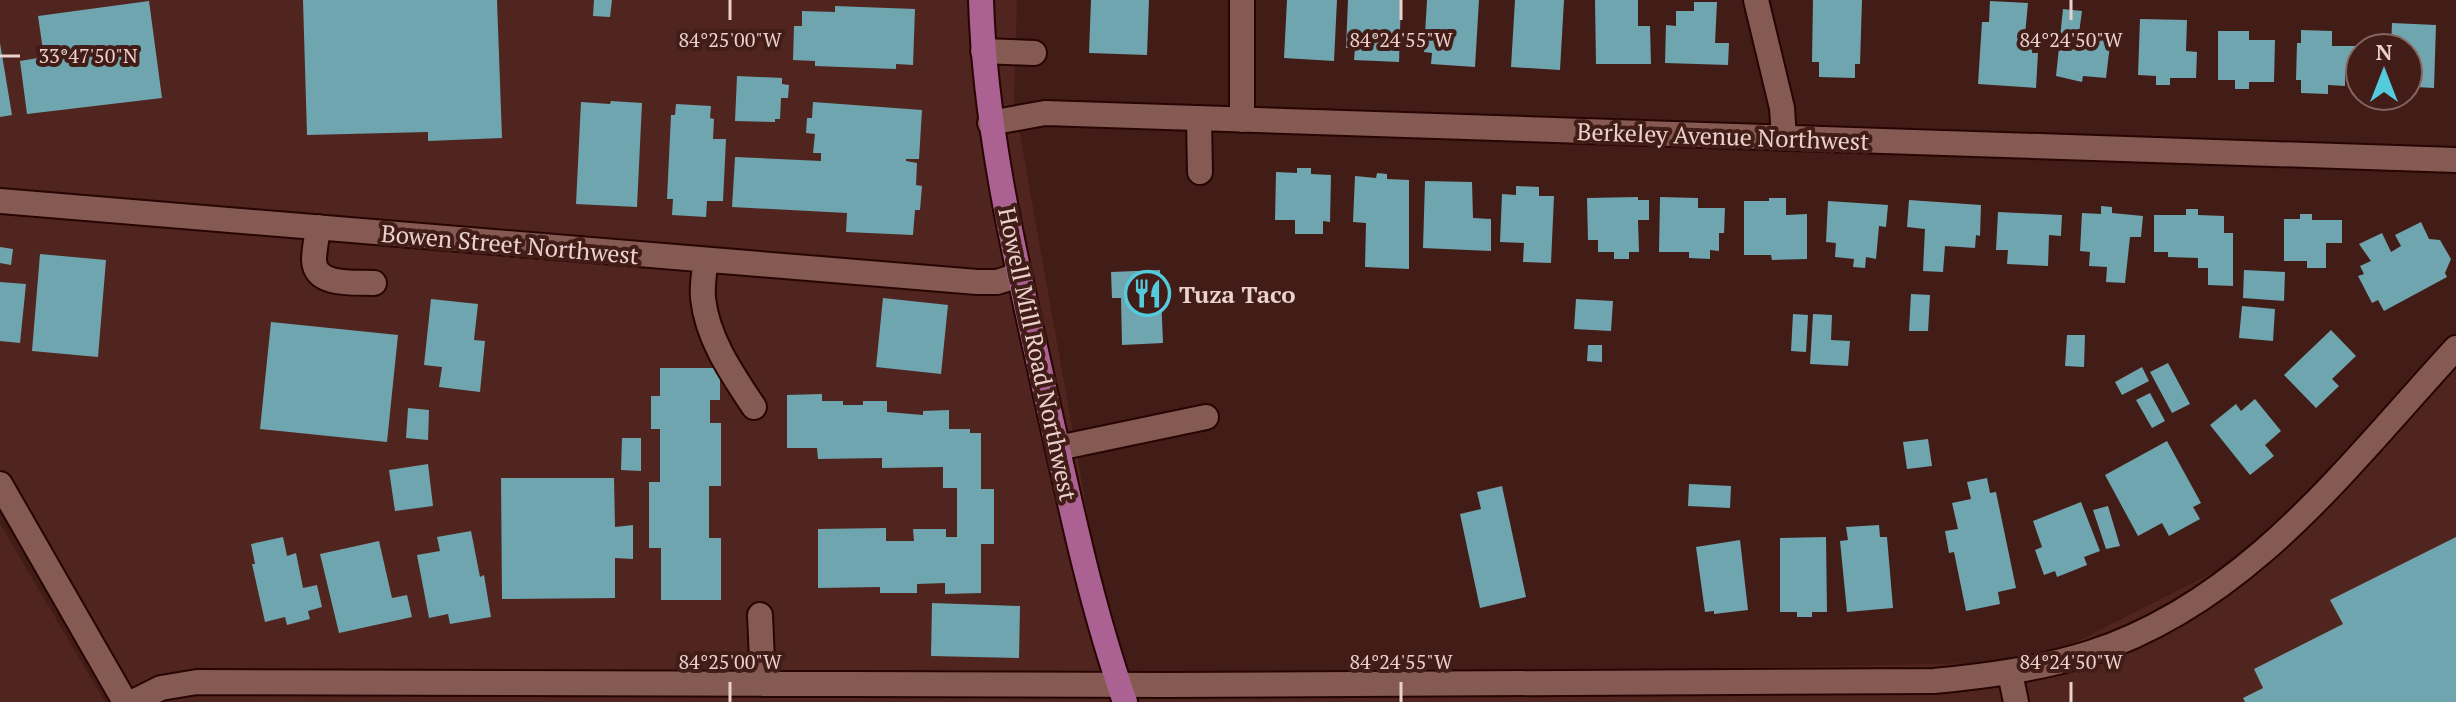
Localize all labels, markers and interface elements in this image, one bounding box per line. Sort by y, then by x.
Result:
text: 84°25'00"W [678,26,782,53]
text: 84°24'55"W [1349,26,1453,53]
text: 84°24'50"W [2019,26,2123,53]
north arrow [2344,32,2424,112]
text: N [2376,37,2393,66]
text: 33°47'50"N [38,42,138,69]
street label: Berkeley Avenue Northwest [1576,115,1870,157]
street label: Howell Mill Road Northwest [991,204,1085,504]
street label: Bowen Street Northwest [380,217,640,271]
restaurant icon: Tuza Taco [1124,270,1172,318]
place label: Tuza Taco [1179,278,1296,310]
text: 84°25'00"W [678,648,782,675]
text: 84°24'55"W [1349,648,1453,675]
text: 84°24'50"W [2019,648,2123,675]

